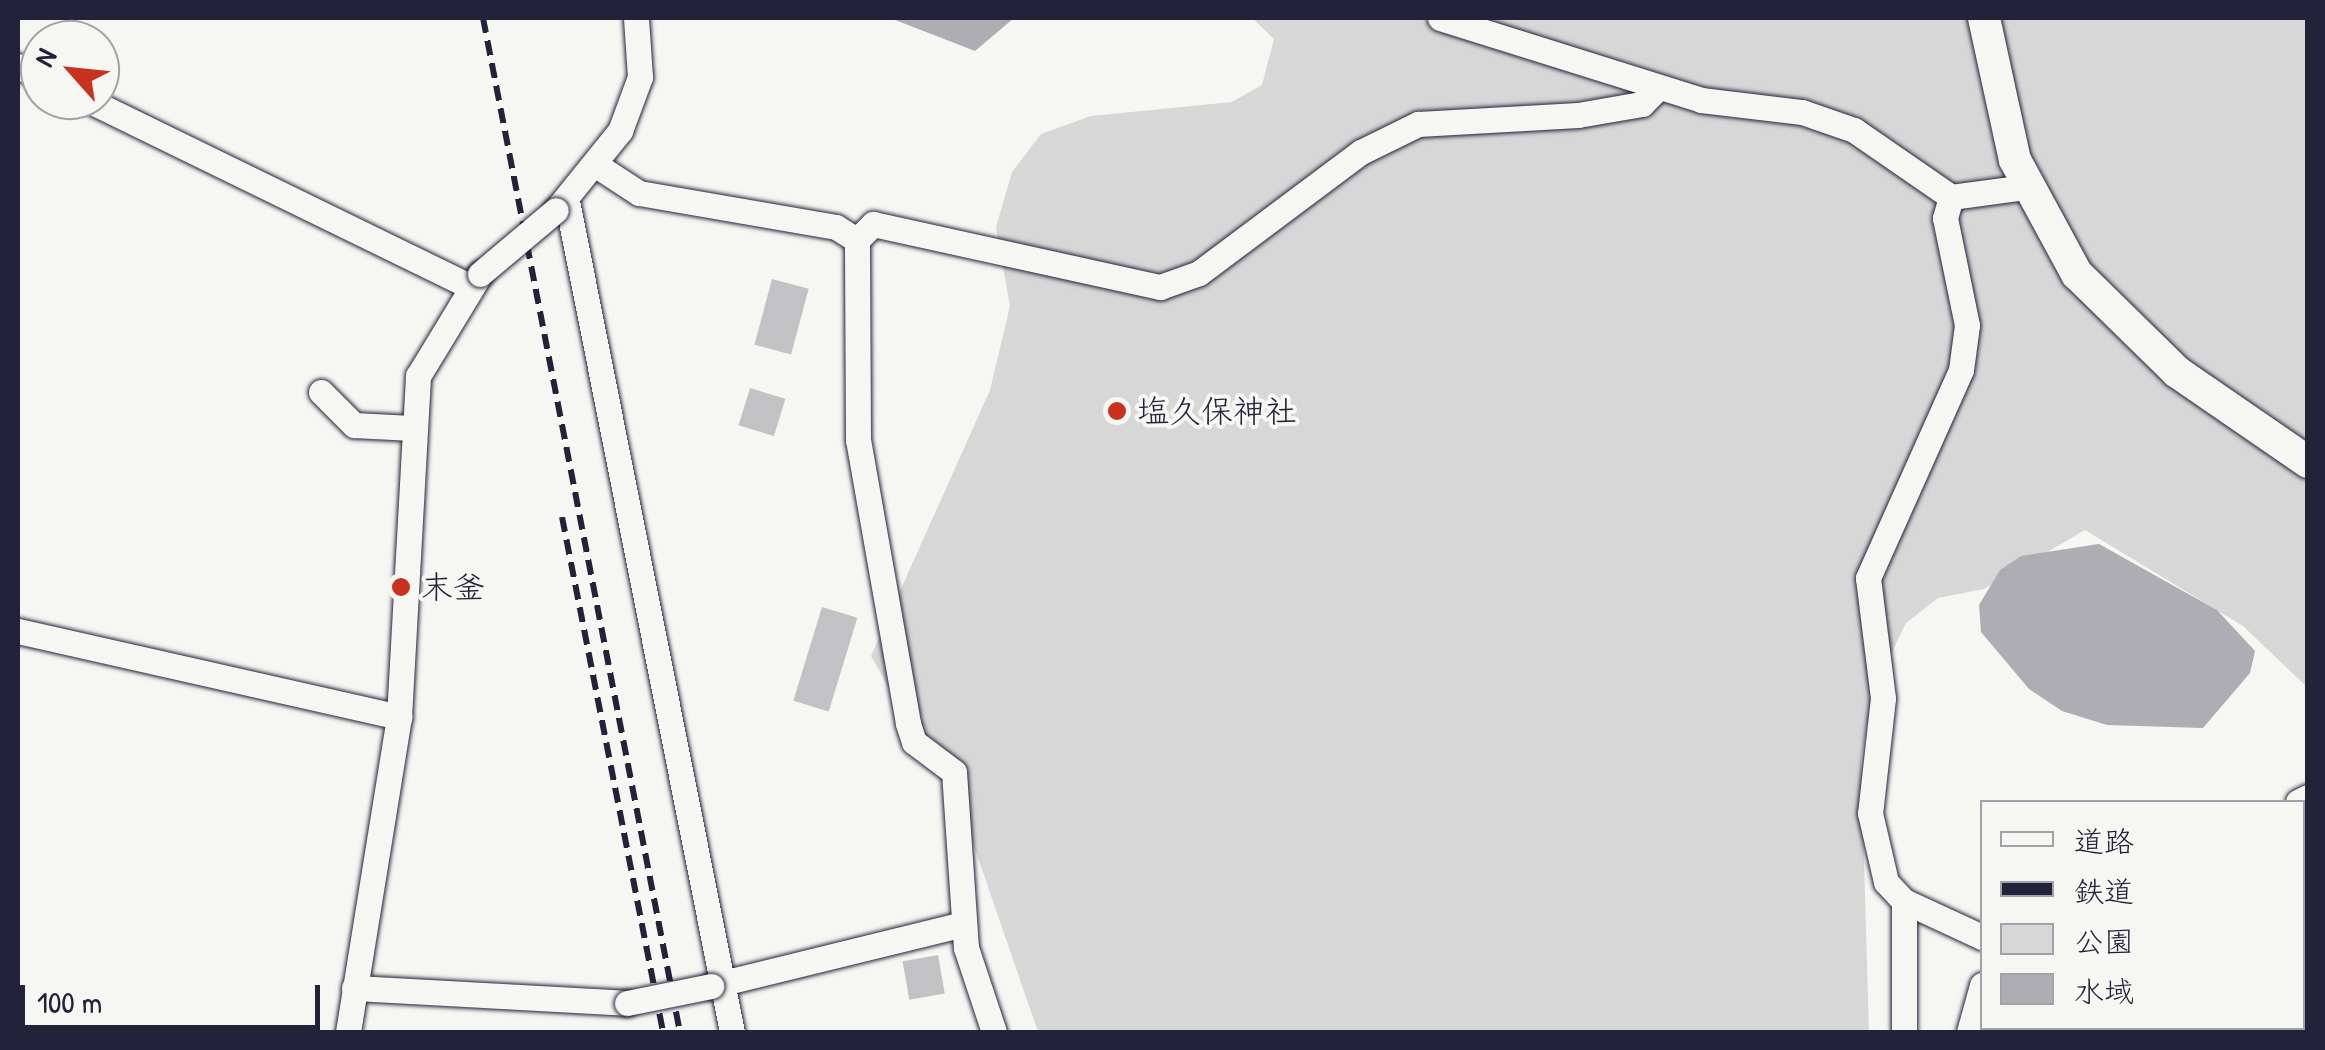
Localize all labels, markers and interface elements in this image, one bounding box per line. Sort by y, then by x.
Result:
north arrow [20,20,120,120]
text: N [25,42,65,73]
place label: 塩久保神社 [1137,392,1297,430]
marker: 塩久保神社 [1106,400,1128,422]
place label: 末釜 [421,568,485,606]
marker: 末釜 [390,576,412,598]
legend [1980,800,2305,1030]
text: 道路 [2074,821,2134,861]
text: 鉄道 [2074,871,2134,911]
text: 公園 [2074,921,2134,961]
scale bar [25,965,325,1027]
text: 水域 [2074,971,2134,1011]
text: 100 m [37,982,102,1022]

